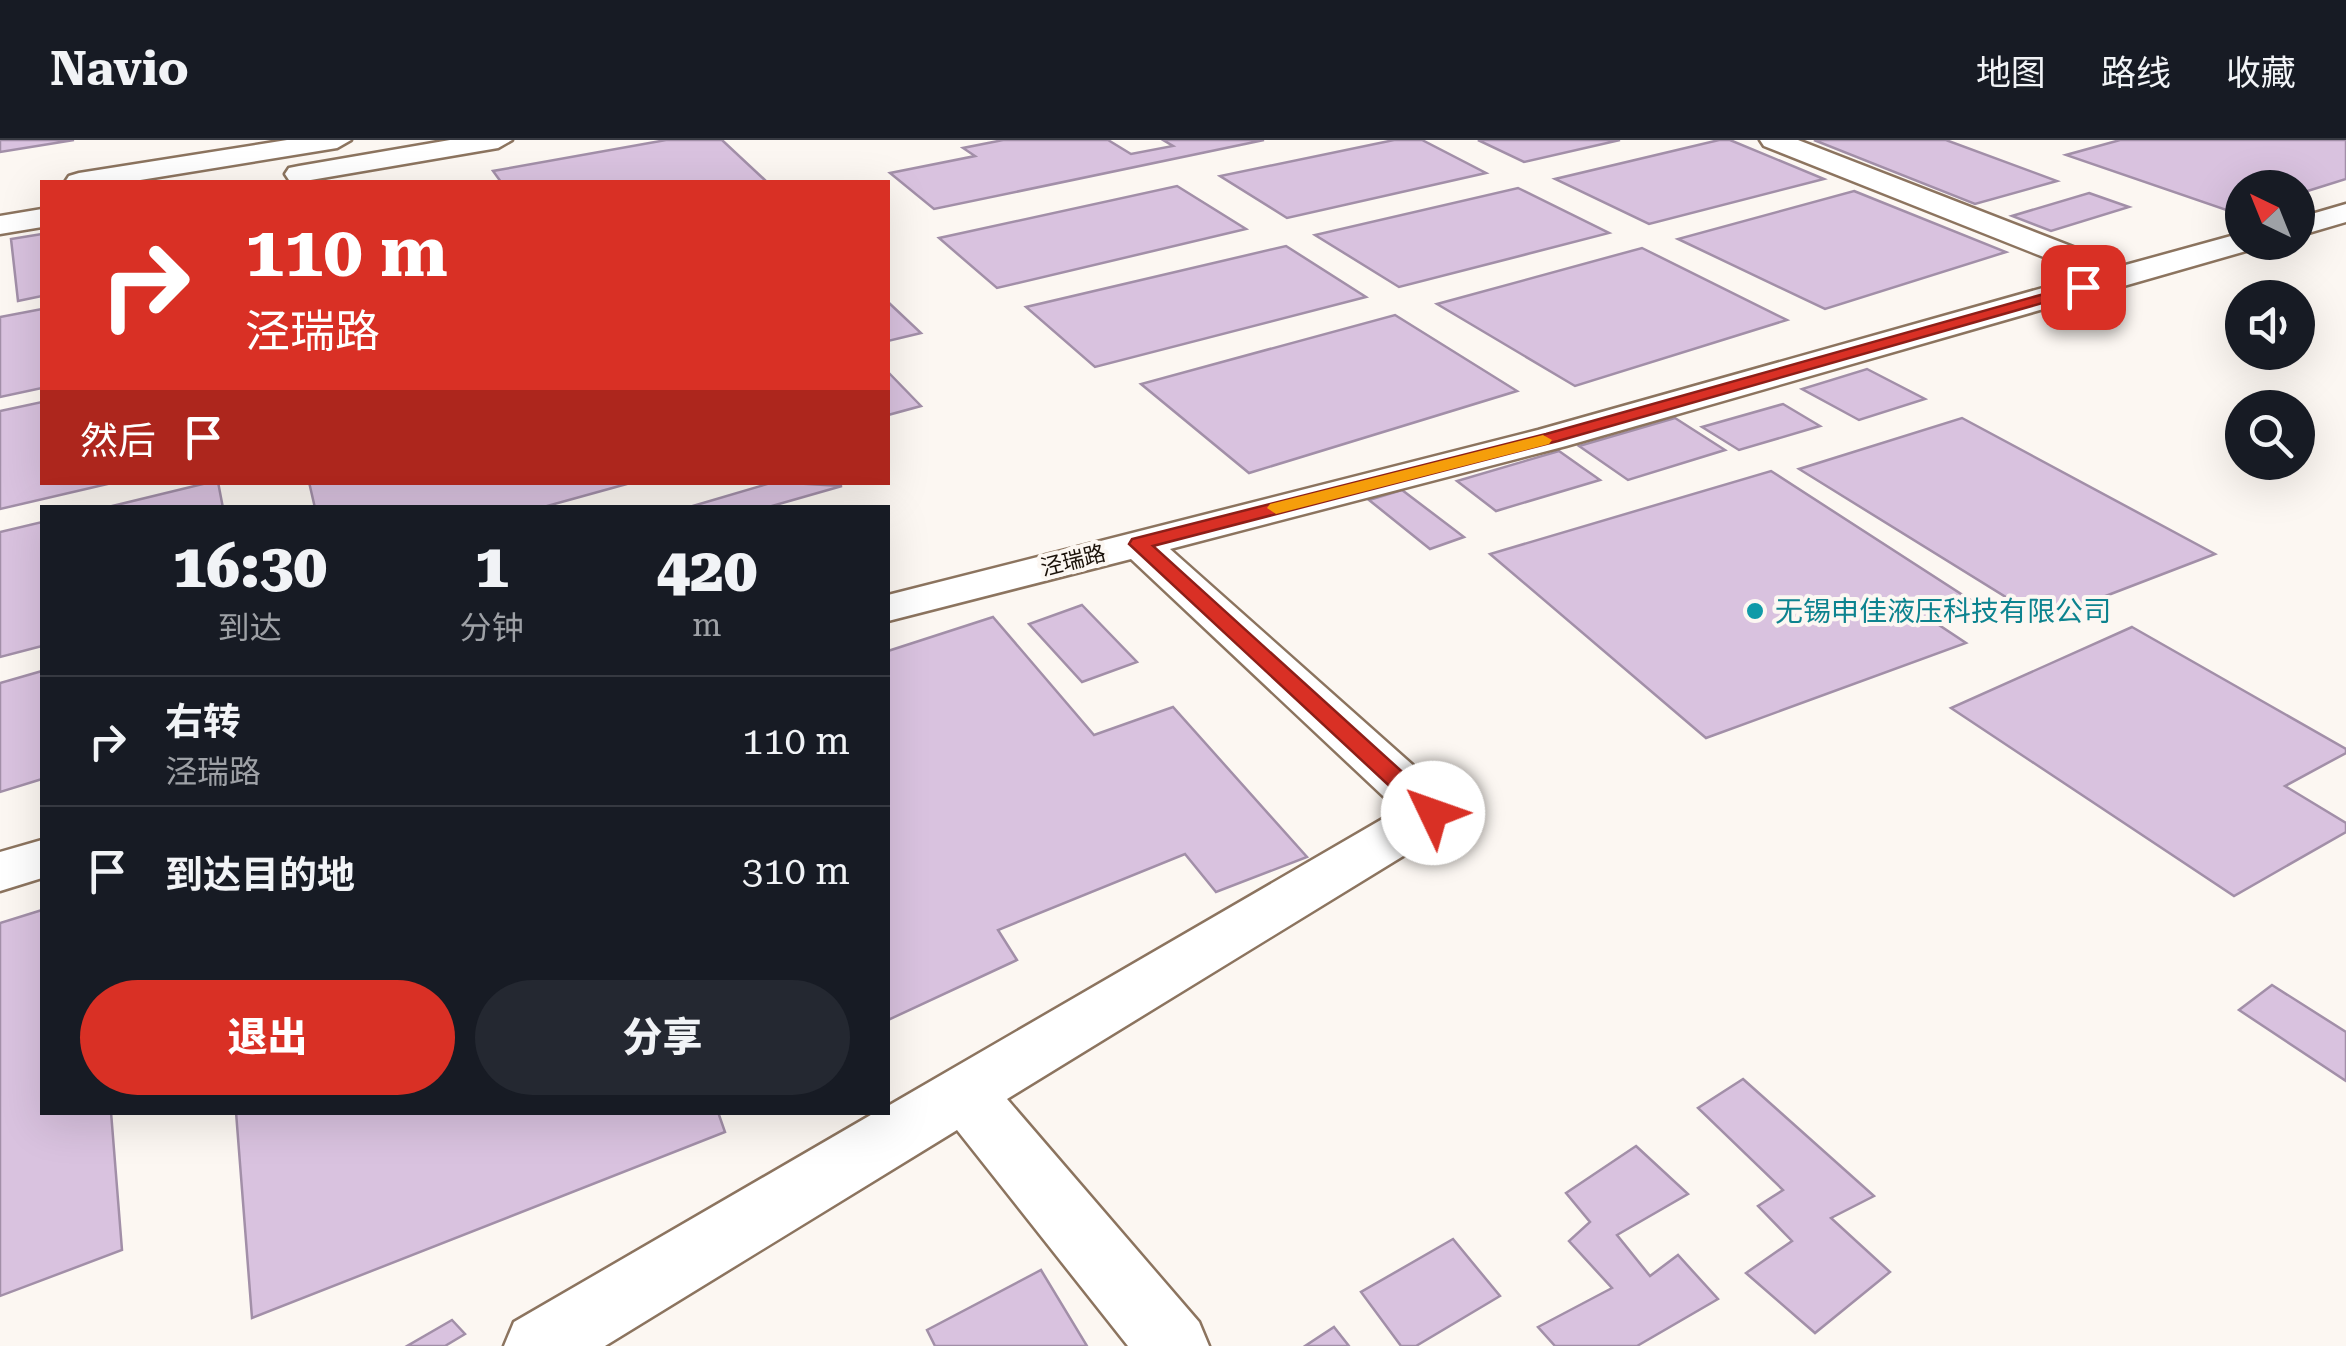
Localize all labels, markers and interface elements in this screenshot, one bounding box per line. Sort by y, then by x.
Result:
text: Navio [50,41,189,97]
text: 地图 [1976,53,2046,94]
text: 路线 [2101,53,2171,94]
text: 收藏 [2226,53,2296,94]
north arrow [2225,170,2315,260]
map controls [2225,170,2315,480]
text: 110 m [245,211,448,293]
icon: right [80,220,210,350]
pin [2041,245,2126,330]
icon: arrive [2056,260,2111,315]
button: sound [2225,280,2315,370]
text: 泾瑞路 [245,305,380,358]
button: search [2225,390,2315,480]
icon: arrive [176,410,231,465]
text: 然后 [80,419,156,463]
text: 16:30 [173,531,327,602]
text: 1 [475,531,509,602]
text: 420 [656,535,757,606]
street label: 泾瑞路 [1038,540,1108,581]
place label: 无锡申佳液压科技有限公司 [1775,595,2111,628]
marker: 无锡申佳液压科技有限公司 [1744,600,1766,622]
text: m [692,606,721,644]
text: 到达 [218,609,282,647]
text: 分钟 [460,609,524,647]
text: 右转 [165,700,241,744]
icon: right [80,714,135,769]
text: 110 m [742,719,850,763]
text: 泾瑞路 [165,753,261,791]
position arrow [1381,761,1485,865]
icon: arrive [80,844,135,899]
text: 310 m [742,849,850,893]
text: 到达目的地 [165,853,355,897]
button: 退出 [80,980,455,1095]
button: 分享 [475,980,850,1095]

